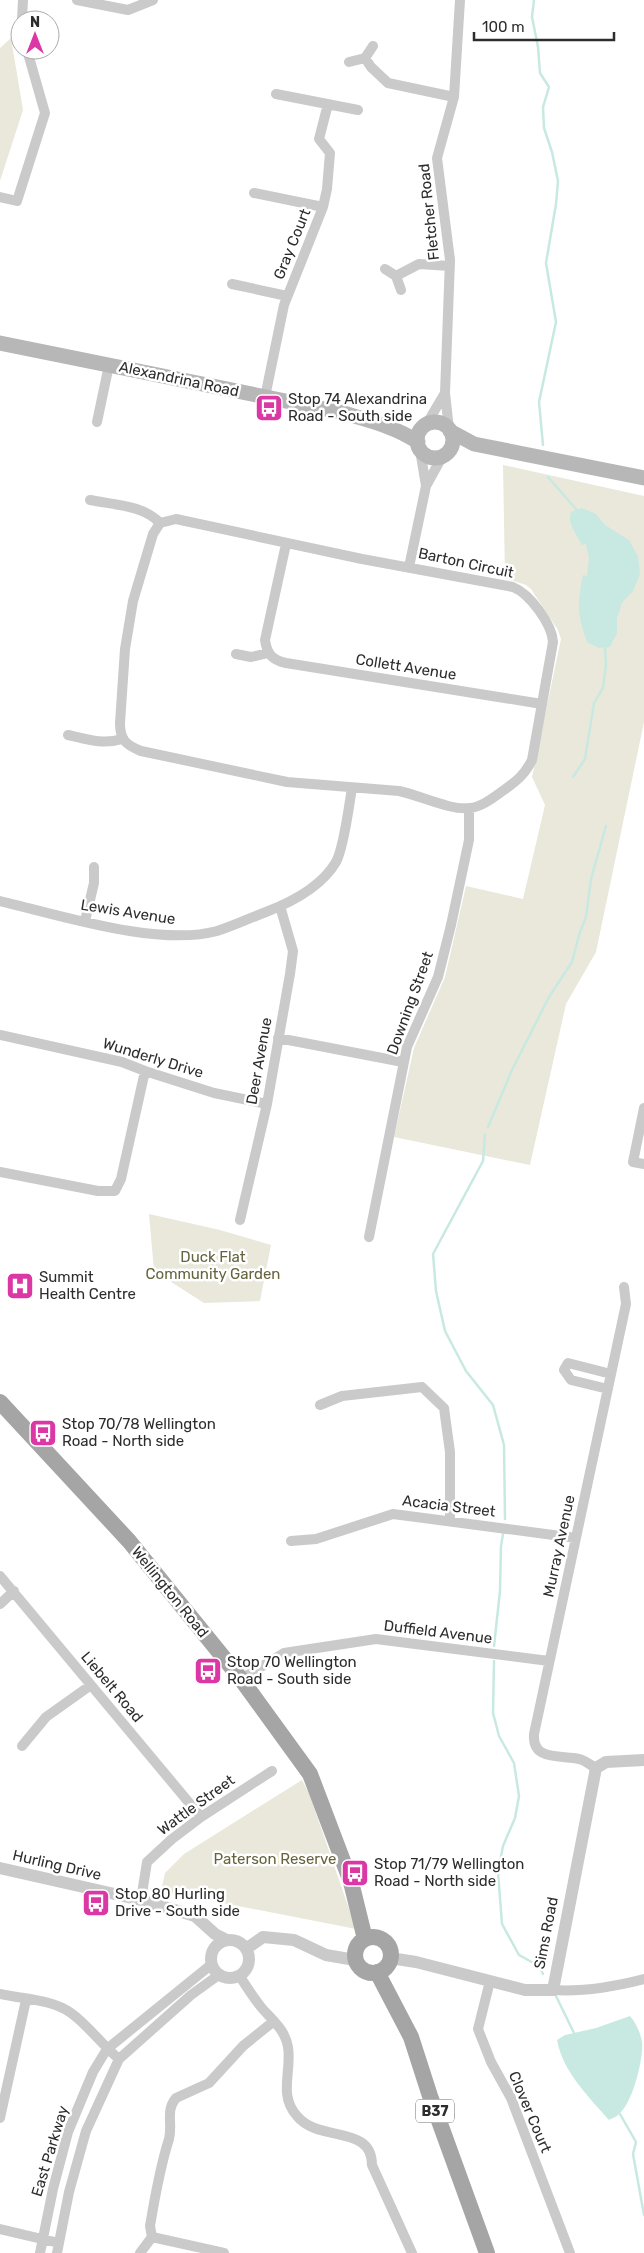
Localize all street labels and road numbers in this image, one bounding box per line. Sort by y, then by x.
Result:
street label: Fletcher Road [415,163,443,261]
street label: Gray Court [270,206,314,282]
street label: Alexandrina Road [117,357,241,401]
street label: Barton Circuit [417,544,516,582]
street label: Collett Avenue [354,650,458,684]
street label: Lewis Avenue [79,896,177,928]
street label: Downing Street [383,949,437,1057]
street label: Deer Avenue [242,1016,276,1106]
street label: Wunderly Drive [100,1034,206,1082]
street label: Acacia Street [401,1491,497,1521]
street label: Murray Avenue [539,1493,579,1599]
street label: Wellington Road [128,1543,212,1641]
street label: Duffield Avenue [383,1616,493,1648]
street label: Liebelt Road [77,1648,147,1726]
street label: Wattle Street [154,1771,238,1839]
street label: Hurling Drive [11,1846,103,1884]
street label: Sims Road [530,1895,562,1971]
street label: Clover Court [505,2069,555,2156]
road number: B37 [416,2100,454,2122]
street label: East Parkway [28,2103,72,2199]

